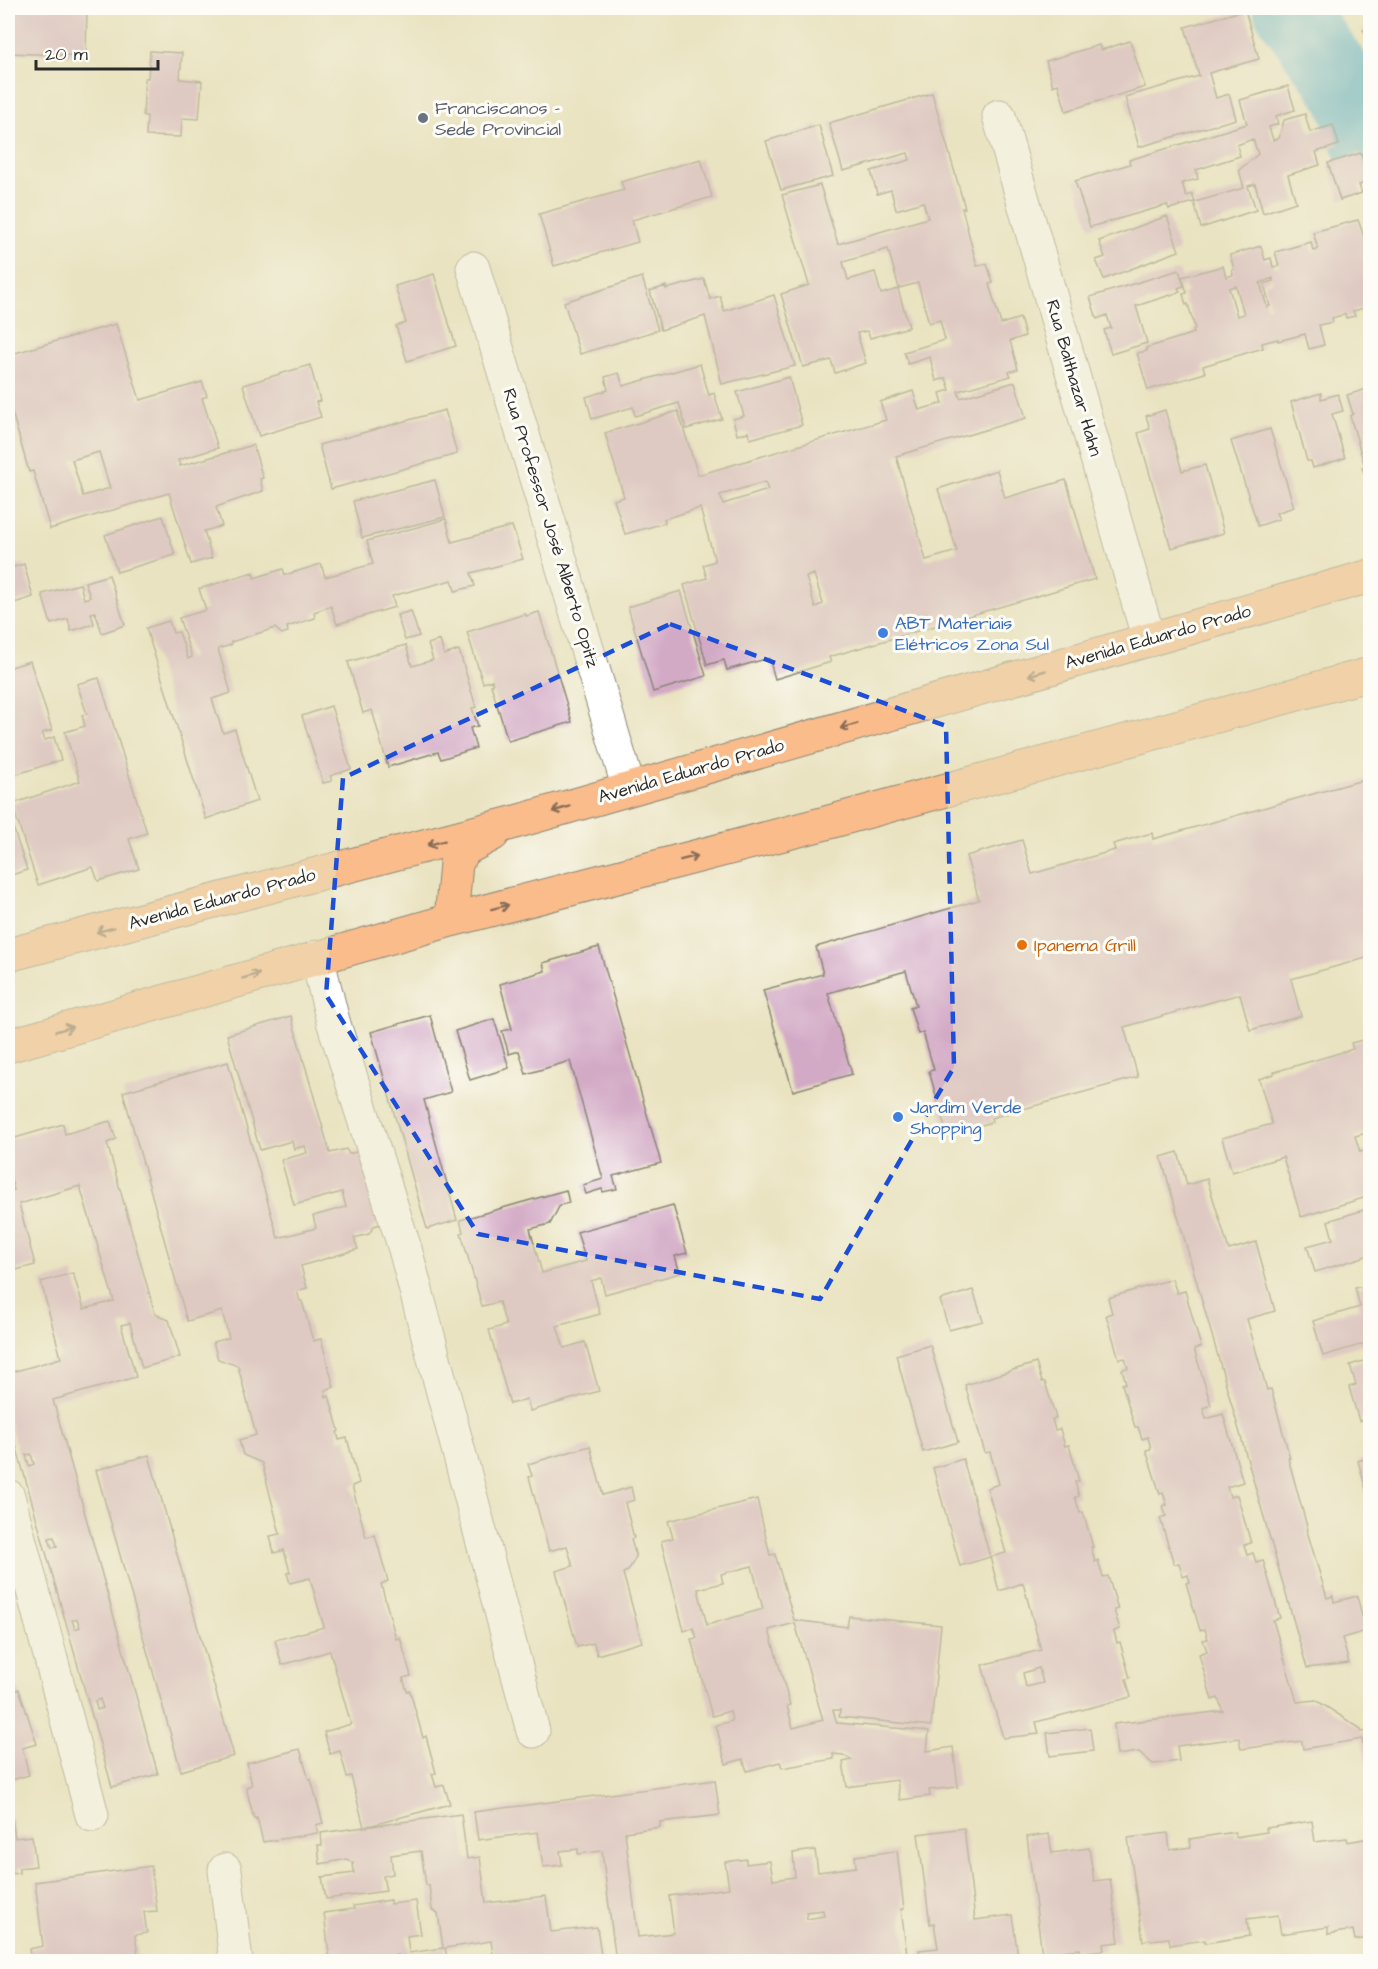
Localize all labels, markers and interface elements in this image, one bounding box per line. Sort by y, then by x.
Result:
scale bar [36,33,158,71]
text: 20 m [45,42,88,67]
place label: Franciscanos - Sede Provincial [435,96,561,142]
marker: Franciscanos - Sede Provincial [416,111,430,125]
street label: Rua Balthazar Hahn [1040,297,1108,459]
street label: Rua Professor José Alberto Opitz [497,385,606,671]
street label: Avenida Eduardo Prado [1062,598,1254,676]
place label: ABT Materiais Elétricos Zona Sul [895,611,1049,657]
marker: ABT Materiais Elétricos Zona Sul [876,626,890,640]
one-way arrow [1028,667,1047,679]
one-way arrow [840,721,859,732]
street label: Avenida Eduardo Prado [595,732,787,810]
one-way arrow [552,804,571,815]
one-way arrow [426,838,445,849]
one-way arrow [679,852,698,864]
street label: Avenida Eduardo Prado [126,862,318,936]
one-way arrow [490,901,509,912]
one-way arrow [96,924,115,936]
place label: Ipanema Grill [1034,933,1136,958]
marker: Ipanema Grill [1015,938,1029,952]
one-way arrow [241,970,260,981]
one-way arrow [54,1023,73,1034]
place label: Jardim Verde Shopping [910,1095,1022,1142]
marker: Jardim Verde Shopping [891,1110,905,1124]

